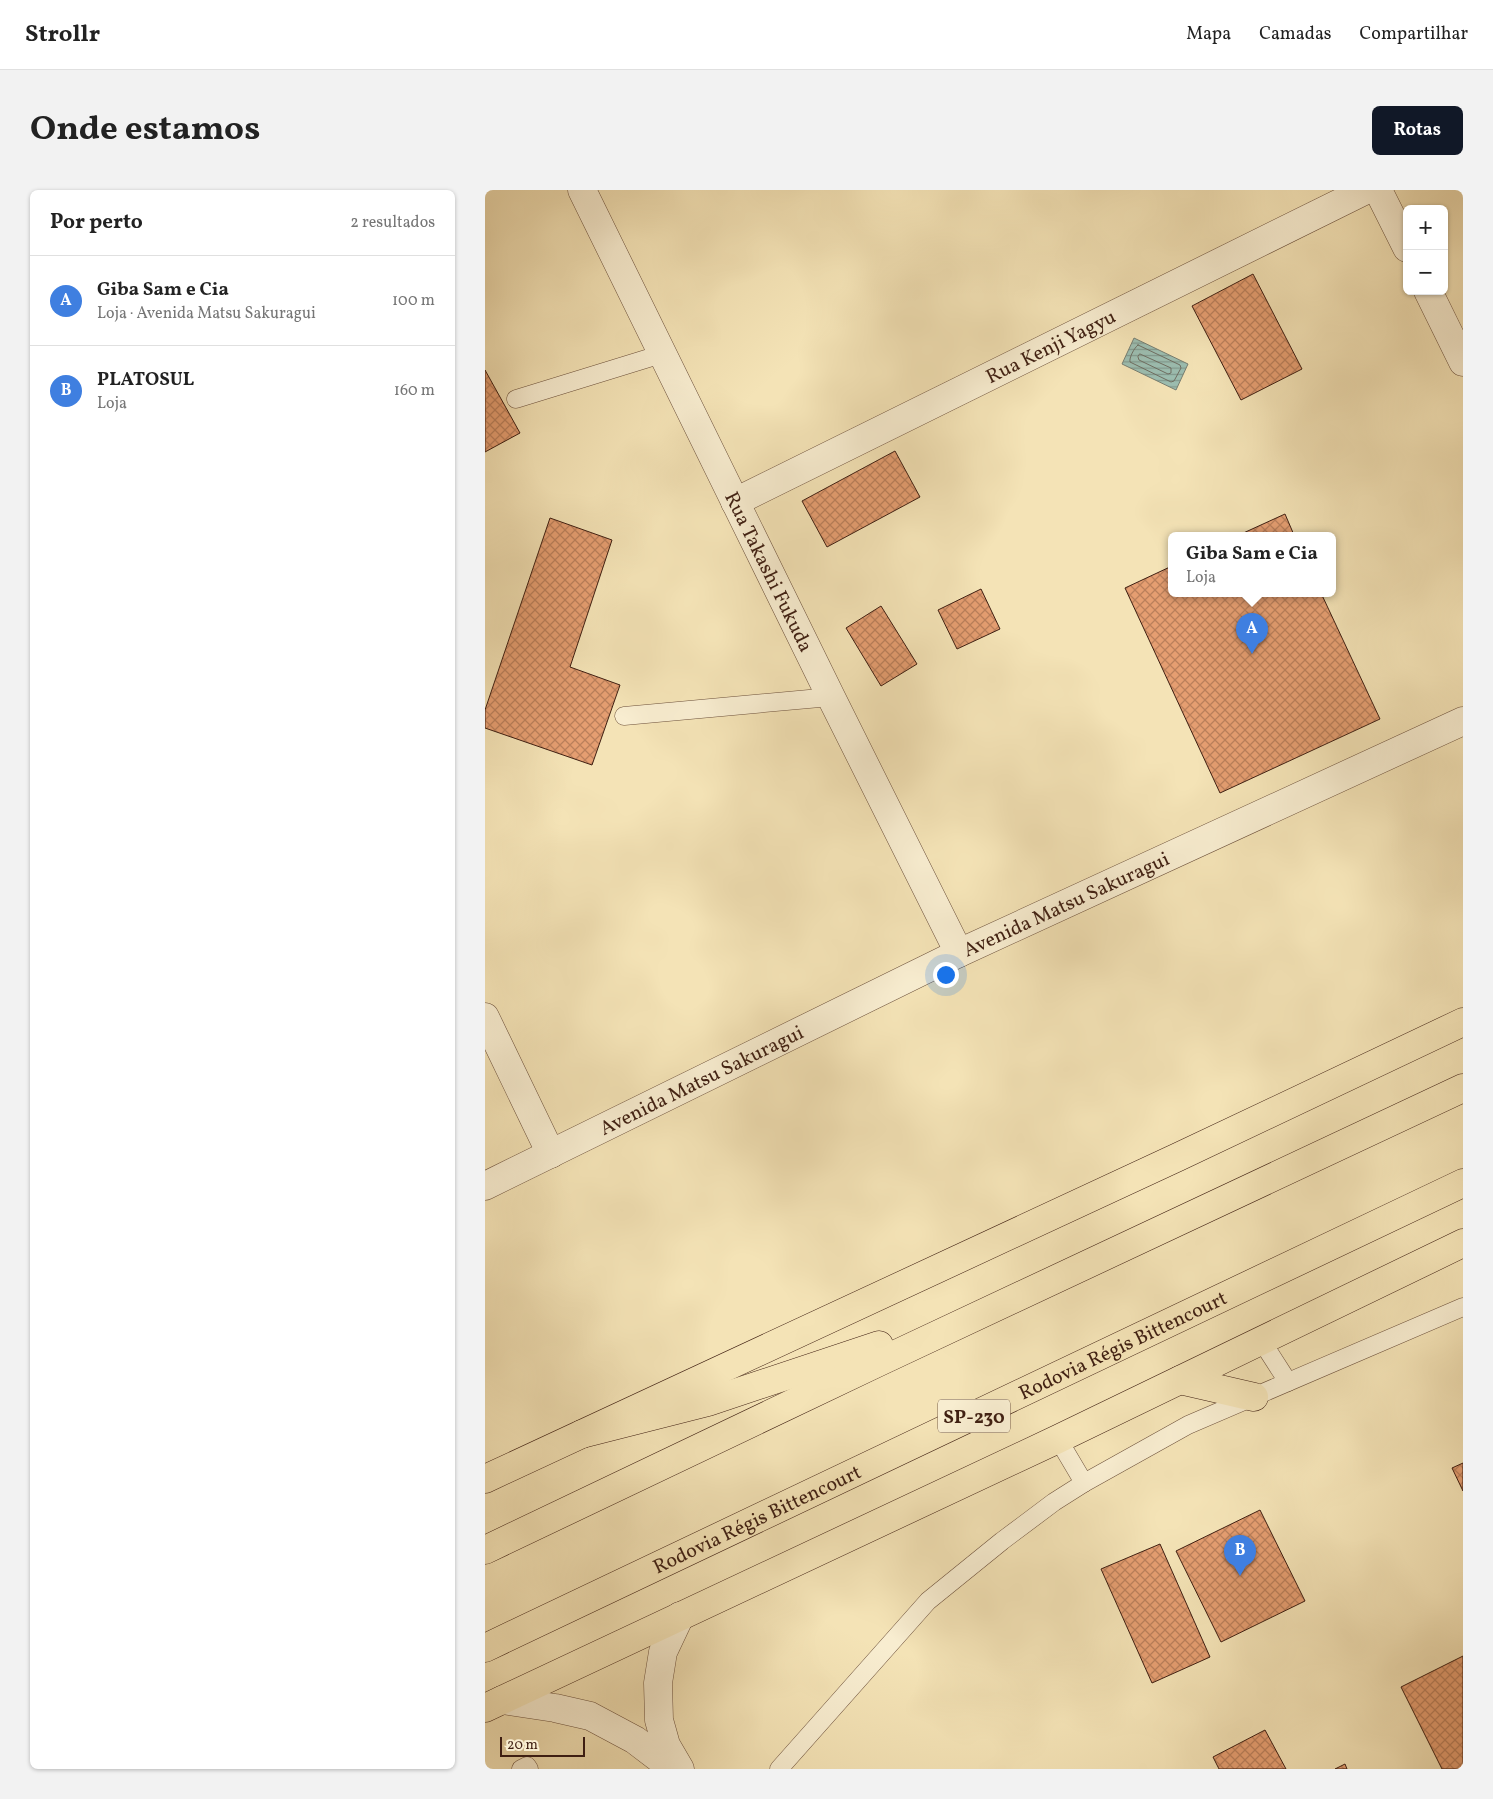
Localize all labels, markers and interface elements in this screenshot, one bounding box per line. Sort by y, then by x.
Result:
text: Strollr [25,18,100,52]
text: Mapa [1186,22,1231,47]
text: Camadas [1259,22,1332,47]
text: Compartilhar [1360,22,1468,47]
text: Onde estamos [30,106,260,154]
button: Rotas [1372,106,1463,155]
map controls [1403,205,1448,295]
button: + [1403,205,1448,250]
text: Por perto [50,208,143,237]
text: 2 resultados [350,212,435,234]
button: − [1403,250,1448,295]
text: Giba Sam e Cia [97,277,229,303]
text: A [60,290,72,312]
text: 100 m [392,290,435,312]
text: Loja · Avenida Matsu Sakuragui [97,303,316,325]
street label: Rua Kenji Yagyu [982,304,1121,392]
text: PLATOSUL [97,367,194,393]
text: B [61,380,71,402]
text: 160 m [394,380,435,402]
text: Loja [97,393,127,415]
street label: Rua Takashi Fukuda [716,487,819,657]
popup [1168,532,1336,597]
text: Giba Sam e Cia [1186,541,1318,567]
text: Loja [1186,567,1216,589]
pin: A [1236,613,1268,654]
street label: Avenida Matsu Sakuragui [959,846,1175,965]
your location [933,962,959,988]
street label: Avenida Matsu Sakuragui [595,1019,809,1144]
street label: Rodovia Régis Bittencourt [1015,1285,1232,1408]
road number: SP-230 [938,1400,1010,1432]
street label: Rodovia Régis Bittencourt [649,1459,867,1582]
pin: B [1224,1535,1256,1576]
scale bar [500,1734,585,1757]
text: 20 m [507,1736,538,1755]

